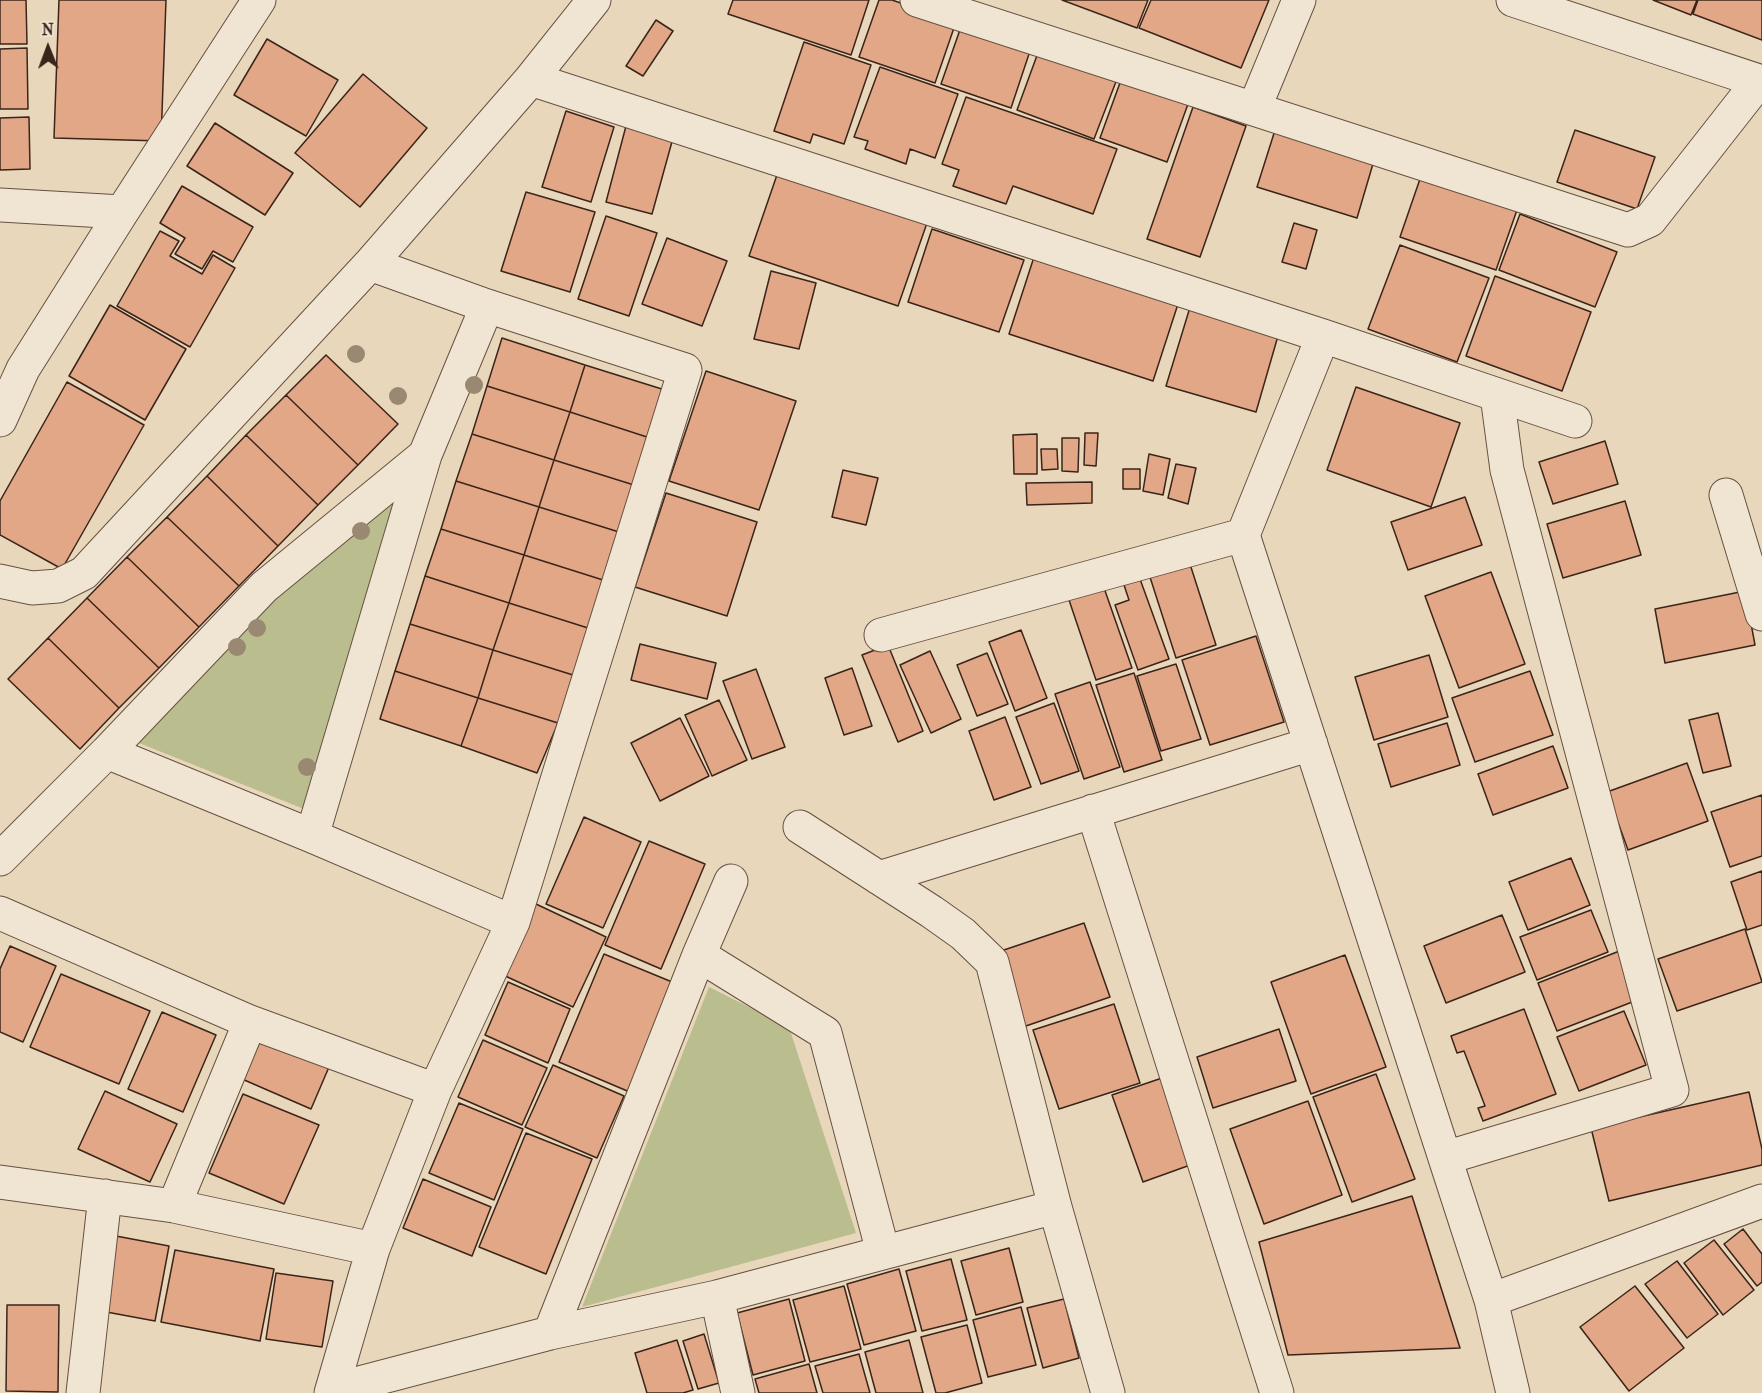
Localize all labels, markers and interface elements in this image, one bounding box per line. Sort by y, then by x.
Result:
north arrow [18,18,78,78]
text: N [41,20,54,39]

